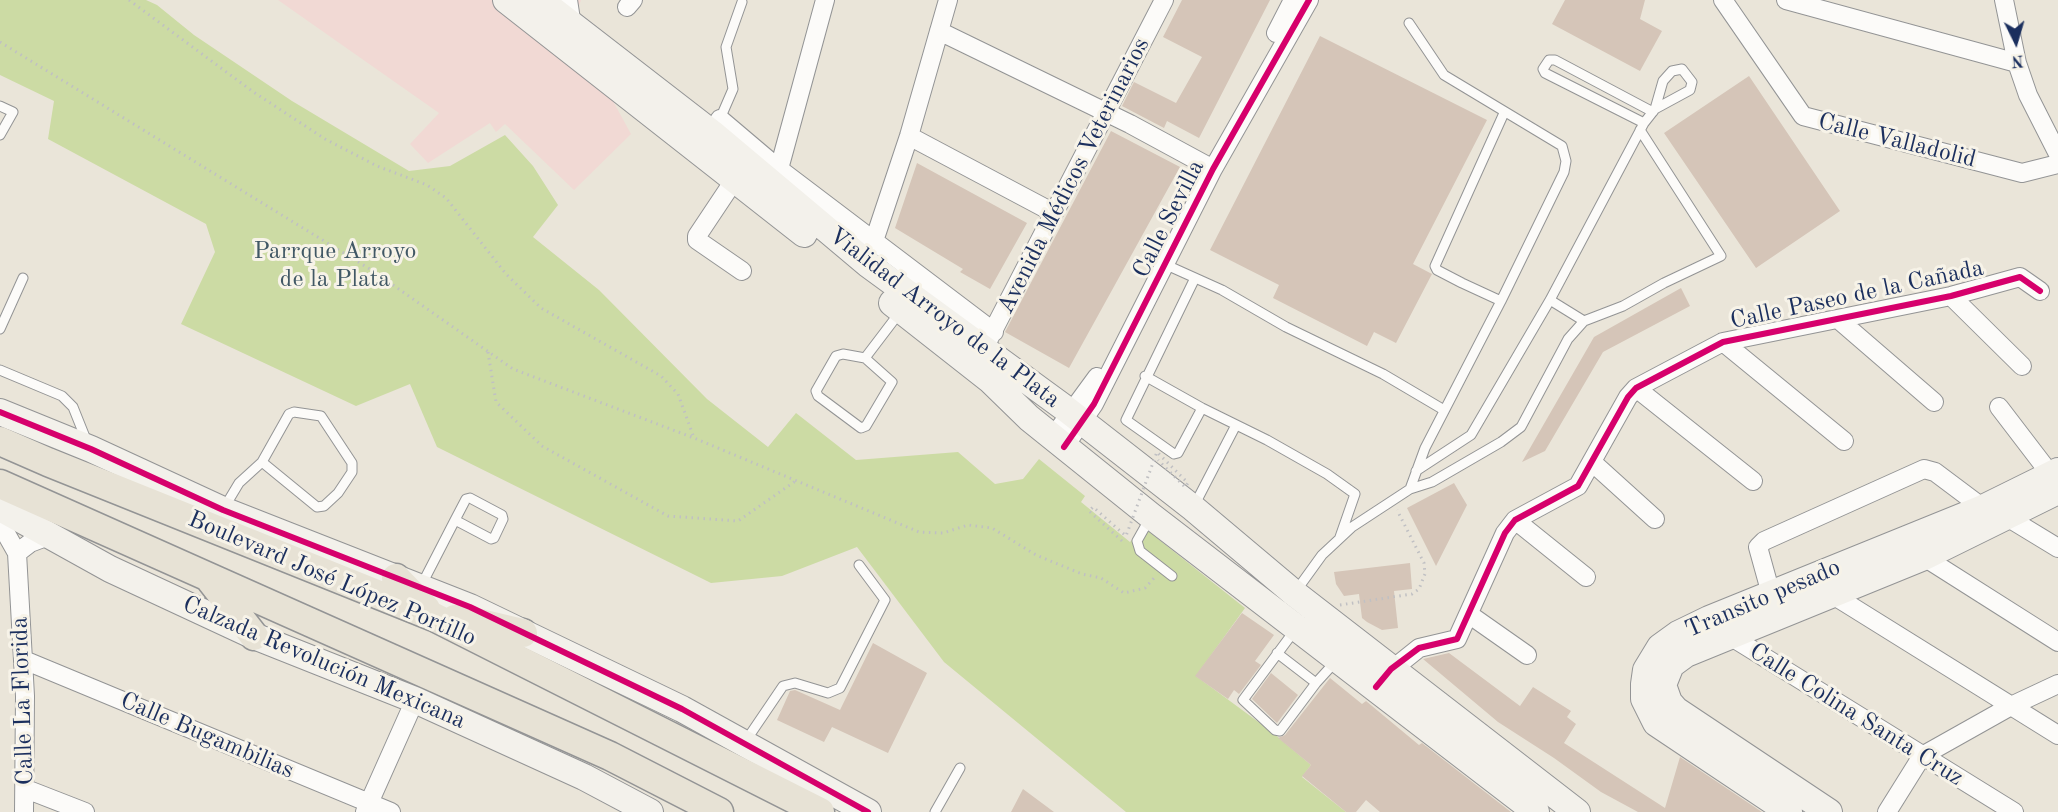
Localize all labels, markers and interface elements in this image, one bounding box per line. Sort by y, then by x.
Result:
north arrow [1986,12,2046,72]
street label: Avenida Médicos Veterinarios [992,33,1156,319]
text: N [2011,51,2024,68]
street label: Calle Valladolid [1815,107,1979,175]
street label: Calle Sevilla [1127,155,1211,283]
street label: Vialidad Arroyo de la Plata [822,221,1066,415]
park label: Parrque Arroyo de la Plata [254,238,416,294]
street label: Calle Paseo de la Cañada [1728,254,1986,336]
street label: Boulevard José López Portillo [184,505,480,653]
street label: Transito pesado [1681,553,1845,645]
street label: Calzada Revolución Mexicana [178,590,470,736]
street label: Calle La Florida [6,616,40,786]
street label: Calle Colina Santa Cruz [1744,637,1968,793]
street label: Calle Bugambilias [116,686,298,786]

